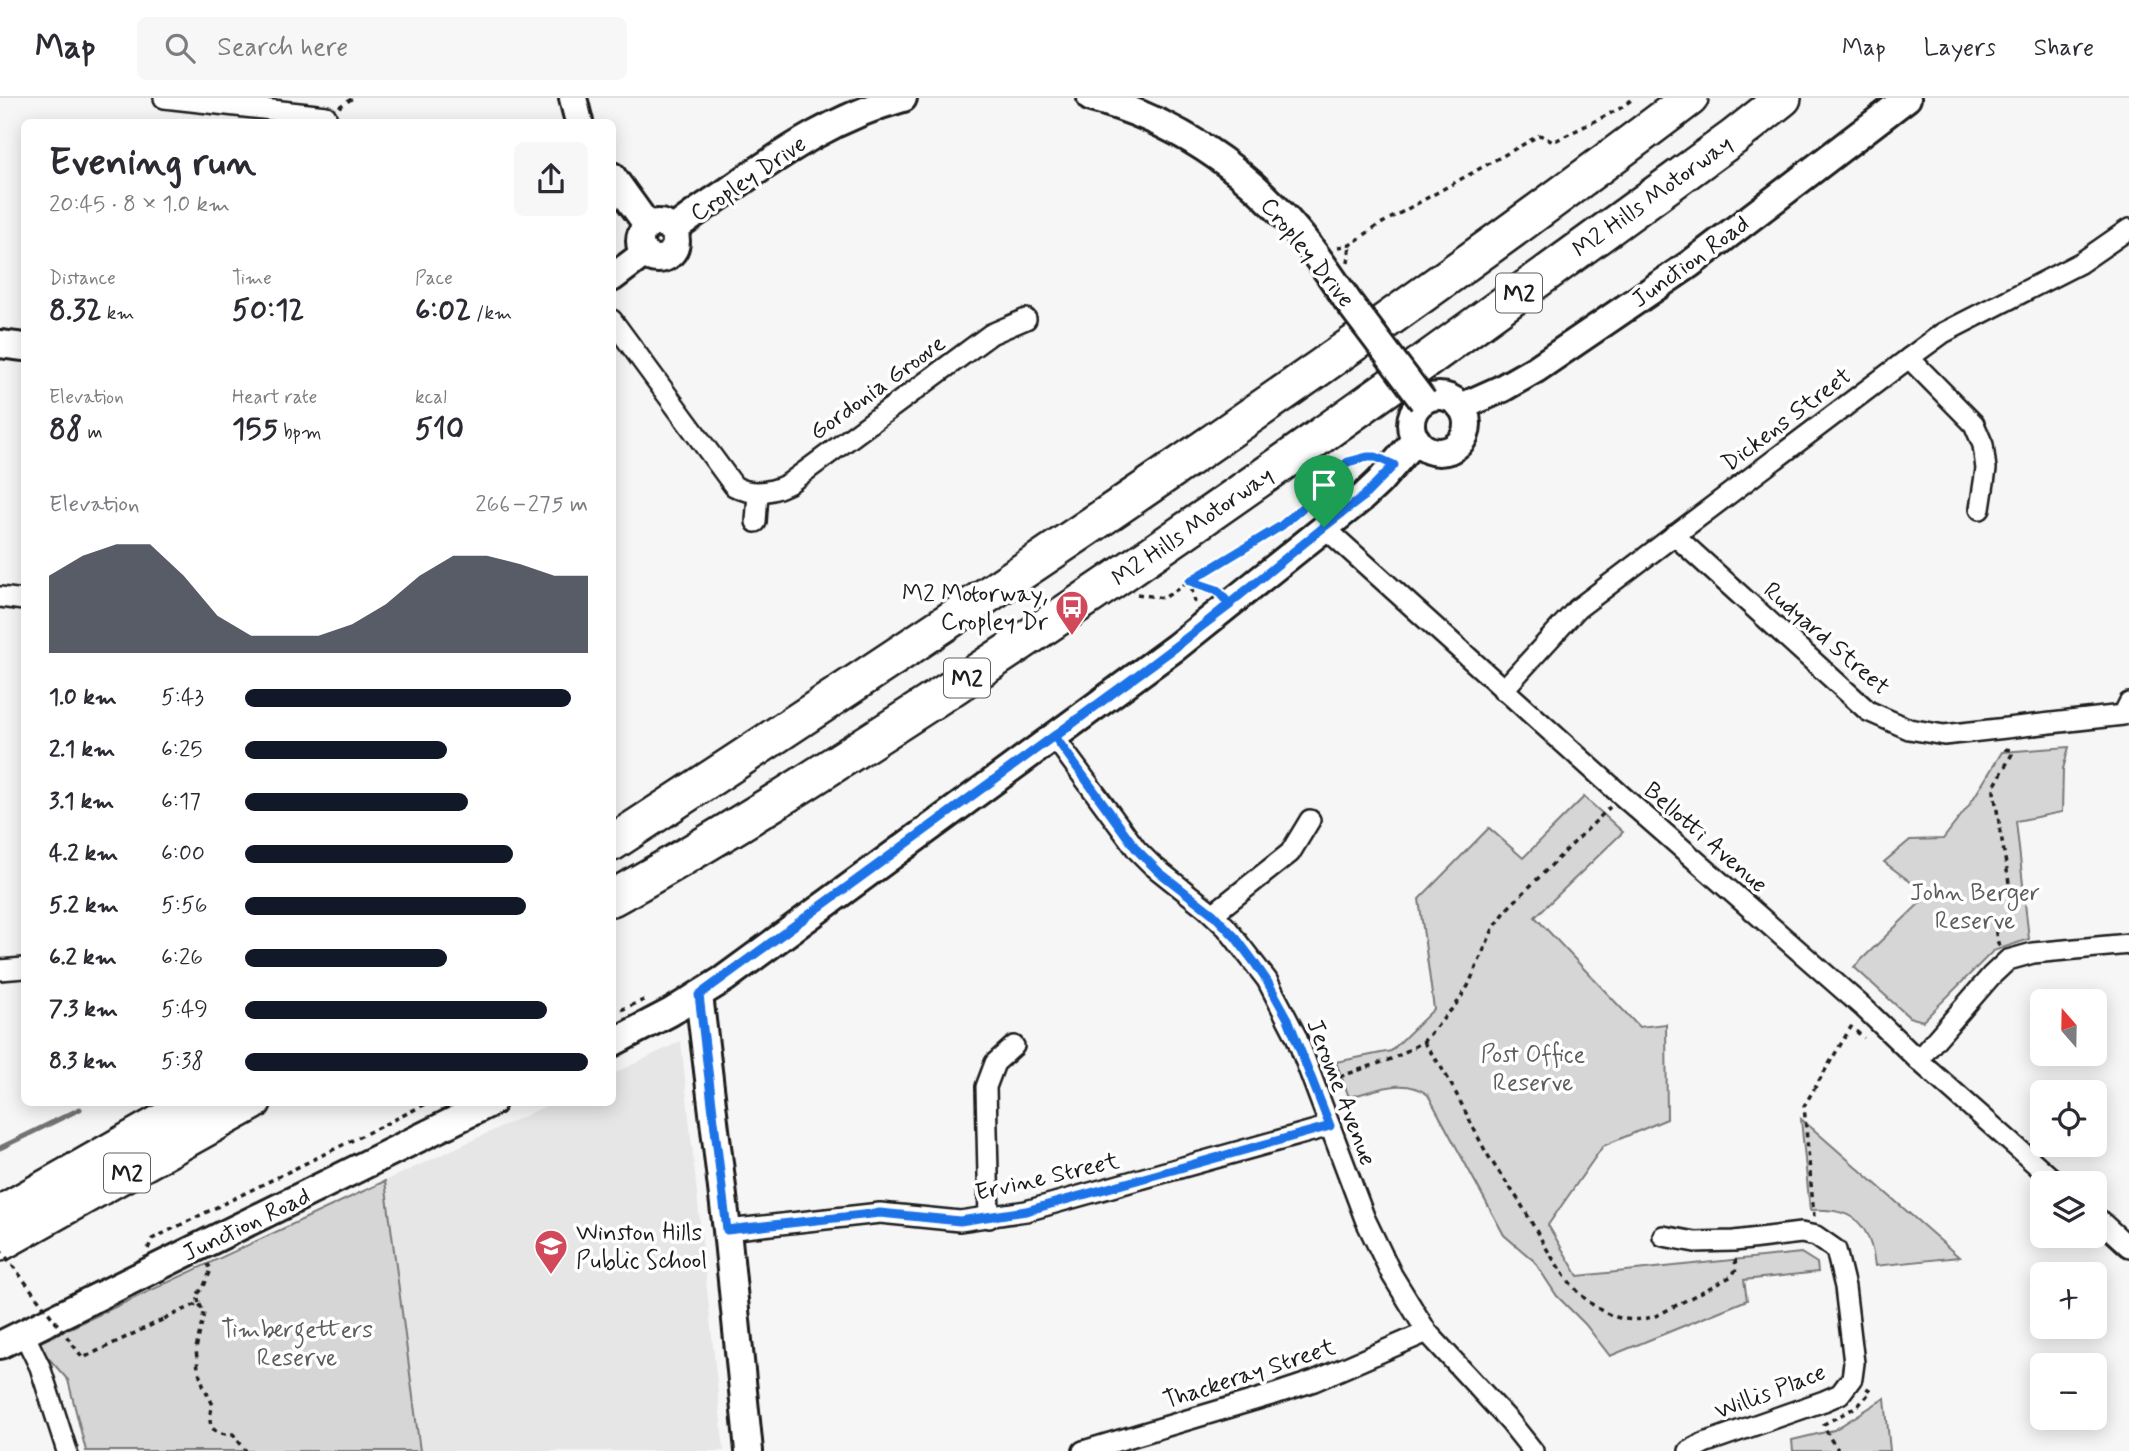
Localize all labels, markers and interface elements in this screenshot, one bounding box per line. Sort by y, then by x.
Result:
search box [137,17,627,80]
text: Map [35,26,95,70]
icon: search [161,29,199,67]
text: Search here [217,31,348,65]
text: Map [1842,33,1886,64]
text: Layers [1924,33,1996,64]
text: Share [2034,33,2094,64]
street label: Cropley Drive [685,129,813,229]
street label: M2 Hills Motorway [1567,129,1739,266]
text: Evening run [49,139,256,188]
button: share [514,142,588,216]
text: 20:45 · 8 × 1.0 km [49,190,230,220]
street label: Cropley Drive [1253,191,1361,315]
street label: Junction Road [1626,209,1756,315]
text: Distance [49,266,116,291]
text: Time [232,266,272,291]
text: Pace [415,266,453,291]
road number: M2 [1496,274,1542,312]
text: 8.32 [49,291,102,330]
text: 50:12 [232,291,304,330]
text: 6:02 [415,291,471,330]
text: km [102,301,134,326]
text: /km [471,301,512,326]
street label: Gordonia Groove [804,328,952,448]
street label: Dickens Street [1716,361,1858,479]
text: Elevation [49,385,124,410]
text: Heart rate [232,385,317,410]
text: kcal [415,385,447,410]
text: 88 [49,410,82,449]
text: 155 [232,410,278,449]
text: 510 [415,410,464,449]
text: m [82,420,103,445]
text: bpm [278,420,322,445]
pin [1294,455,1354,527]
street label: M2 Hills Motorway [1106,460,1280,594]
icon: arrive [1305,466,1343,504]
text: Elevation [49,490,140,520]
text: 266–275 m [475,490,588,520]
street label: Rudyard Street [1756,576,1896,703]
place label: M2 Motorway, Cropley Dr [902,579,1048,638]
bus stop icon: M2 Motorway, Cropley Dr [1053,588,1091,637]
road number: M2 [944,658,990,698]
text: 1.0 km [49,683,117,713]
text: 5:43 [161,683,204,713]
text: 2.1 km [49,735,115,765]
text: 6:25 [161,735,202,765]
street label: Bellotti Avenue [1637,776,1774,901]
text: 3.1 km [49,787,114,817]
text: 6:17 [161,787,201,817]
text: 4.2 km [49,839,118,869]
text: 6:00 [161,839,205,869]
park label: John Berger Reserve [1910,878,2040,937]
text: 5.2 km [49,891,119,921]
text: 5:56 [161,891,207,921]
text: 6.2 km [49,943,117,973]
text: 6:26 [161,943,203,973]
north arrow [2030,989,2107,1066]
map controls [2030,989,2107,1430]
text: 7.3 km [49,995,118,1025]
text: 5:49 [161,995,208,1025]
street label: Jerome Avenue [1298,1015,1383,1170]
park label: Post Office Reserve [1481,1040,1586,1099]
text: 8.3 km [49,1047,117,1077]
text: 5:38 [161,1047,204,1077]
button: locate [2030,1080,2107,1157]
street label: Ervine Street [972,1146,1122,1209]
road number: M2 [104,1154,150,1192]
button: layers [2030,1171,2107,1248]
street label: Junction Road [178,1181,316,1270]
place label: Winston Hills Public School [576,1218,707,1277]
school or university icon: Winston Hills Public School [532,1227,570,1276]
button: + [2030,1262,2107,1339]
park label: Timbergetters Reserve [221,1315,373,1374]
street label: Thackeray Street [1159,1332,1339,1417]
button: − [2030,1353,2107,1430]
street label: Willis Place [1711,1357,1830,1428]

